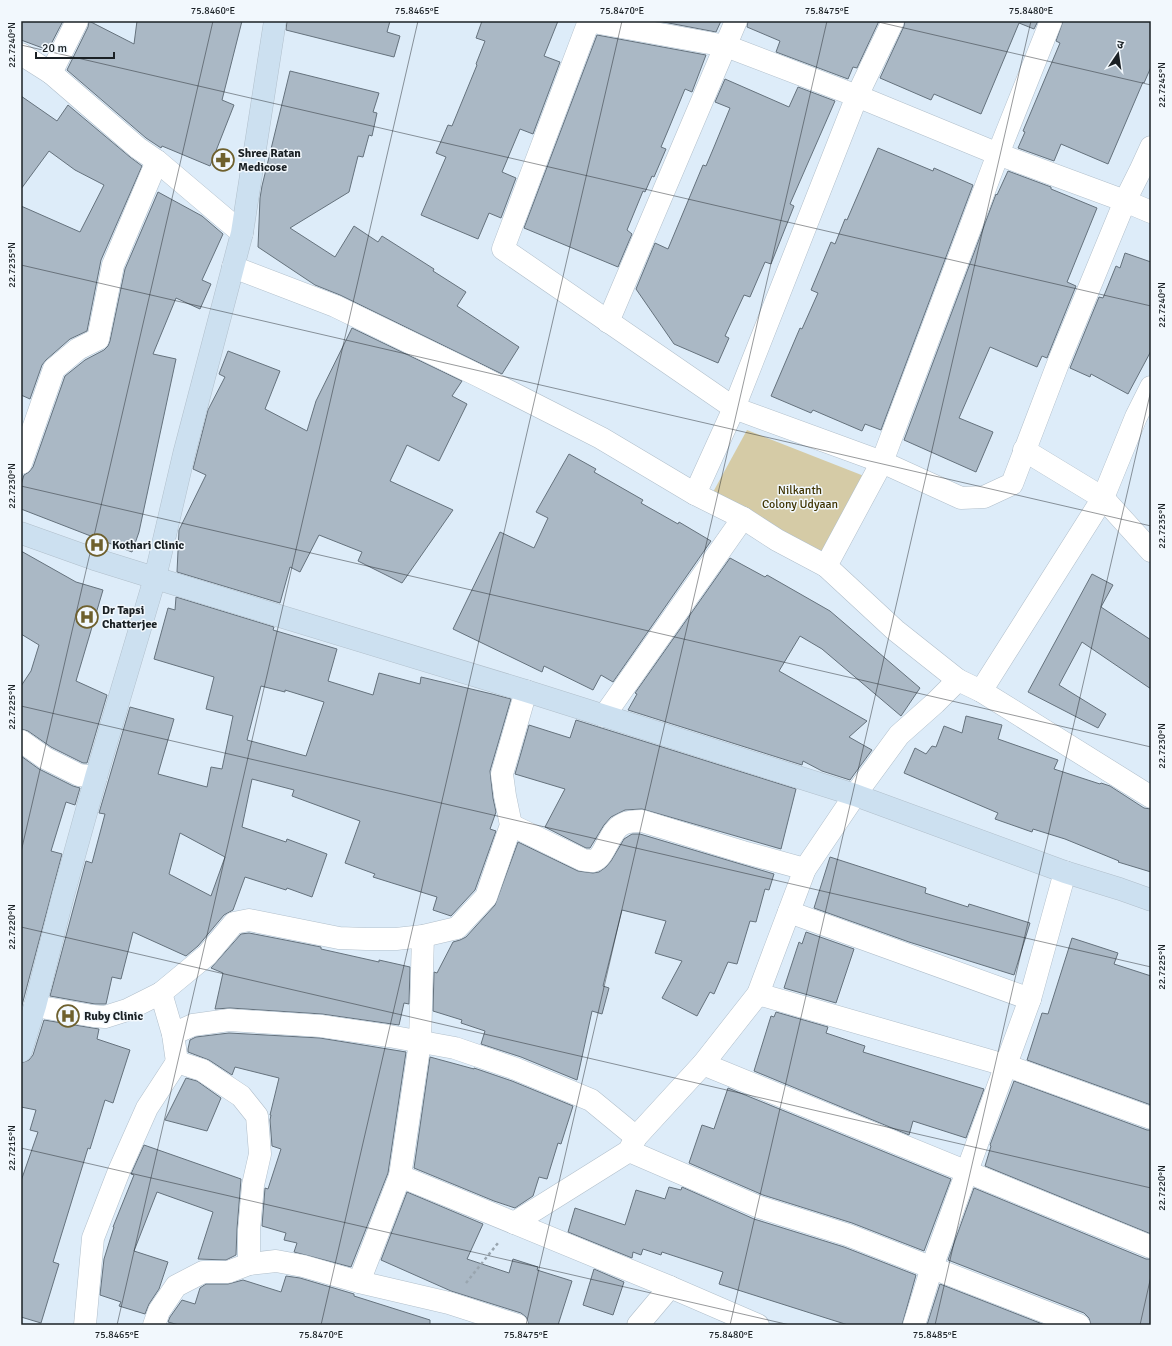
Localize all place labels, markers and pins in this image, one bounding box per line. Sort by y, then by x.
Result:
place label: Shree Ratan Medicose [238,146,301,175]
pharmacy icon: Shree Ratan Medicose [210,147,236,173]
hospital icon: Kothari Clinic [84,532,110,558]
place label: Kothari Clinic [112,538,185,553]
place label: Dr Tapsi Chatterjee [102,603,157,632]
hospital icon: Dr Tapsi Chatterjee [74,604,100,630]
hospital icon: Ruby Clinic [55,1003,81,1029]
place label: Ruby Clinic [84,1009,143,1024]

